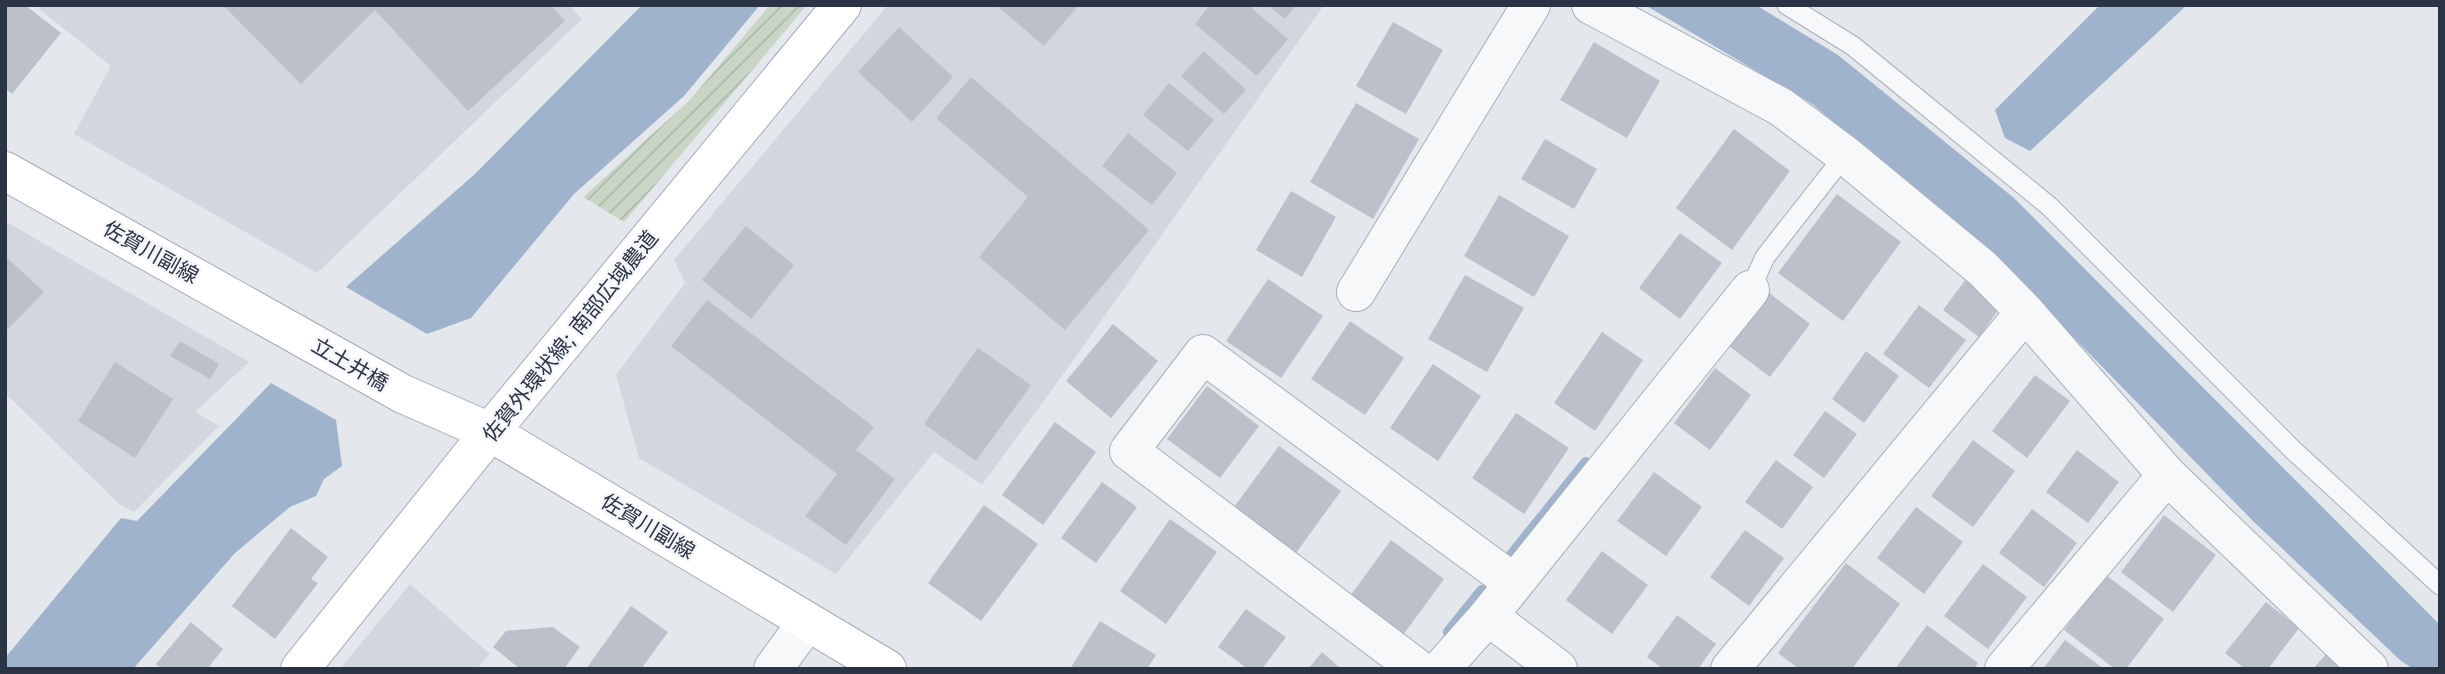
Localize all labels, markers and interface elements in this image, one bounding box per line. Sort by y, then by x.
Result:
street label: 佐賀川副線 [99,216,203,288]
street label: 佐賀外環状線; 南部広域農道 [477,225,663,447]
street label: 立土井橋 [307,332,393,396]
street label: 佐賀川副線 [597,488,699,564]

